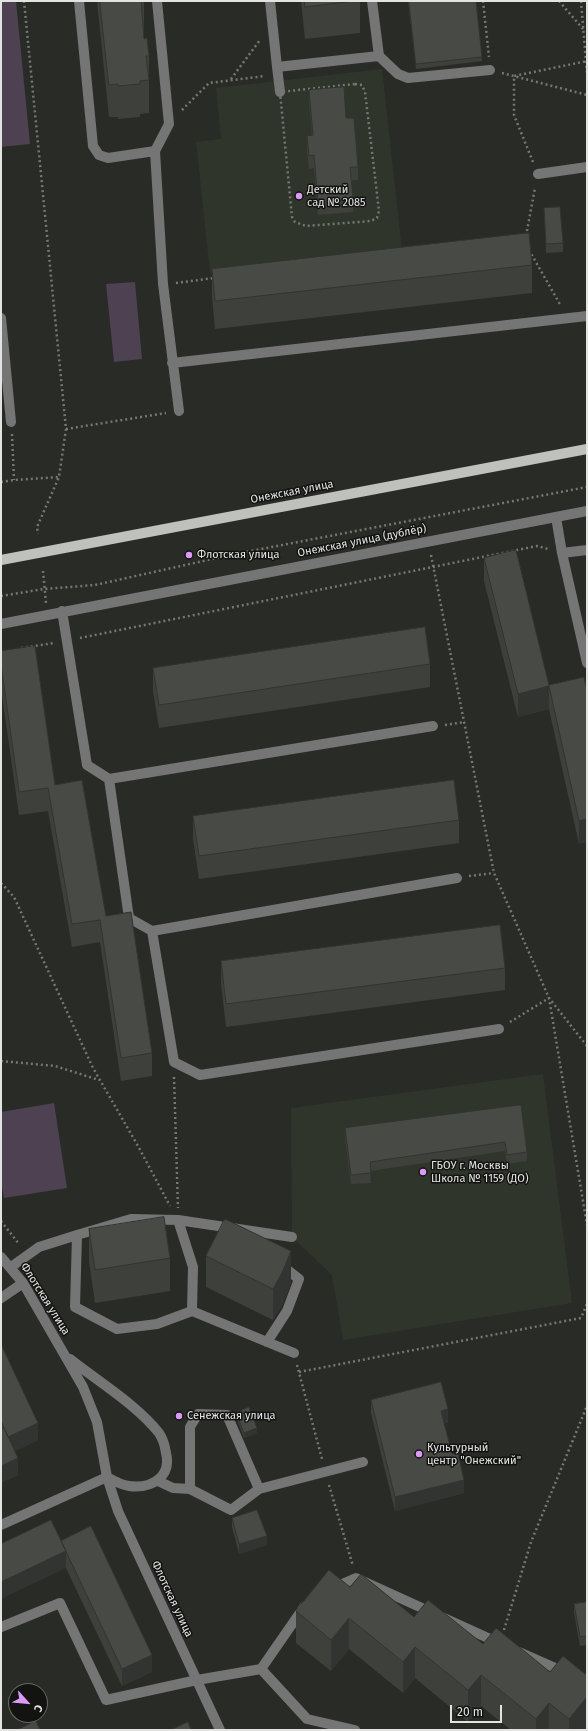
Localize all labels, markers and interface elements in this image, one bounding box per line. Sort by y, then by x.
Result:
place label: Детский сад № 2085 [307,183,366,209]
marker: Детский сад № 2085 [294,191,304,201]
street label: Онежская улица [249,477,335,507]
street label: Онежская улица (дублёр) [296,522,428,560]
place label: Флотская улица [197,548,279,562]
marker: Флотская улица [184,550,194,560]
place label: ГБОУ г. Москвы Школа № 1159 (ДО) [431,1159,528,1185]
marker: ГБОУ г. Москвы Школа № 1159 (ДО) [418,1167,428,1177]
street label: Флотская улица [18,1261,72,1337]
place label: Сенежская улица [187,1409,276,1423]
marker: Сенежская улица [174,1411,184,1421]
place label: Культурный центр "Онежский" [427,1441,521,1467]
marker: Культурный центр "Онежский" [414,1449,424,1459]
street label: Флотская улица [149,1559,195,1639]
north arrow [8,1683,48,1723]
scale bar [452,1697,504,1723]
text: С [31,1702,45,1714]
text: 20 m [457,1705,483,1719]

